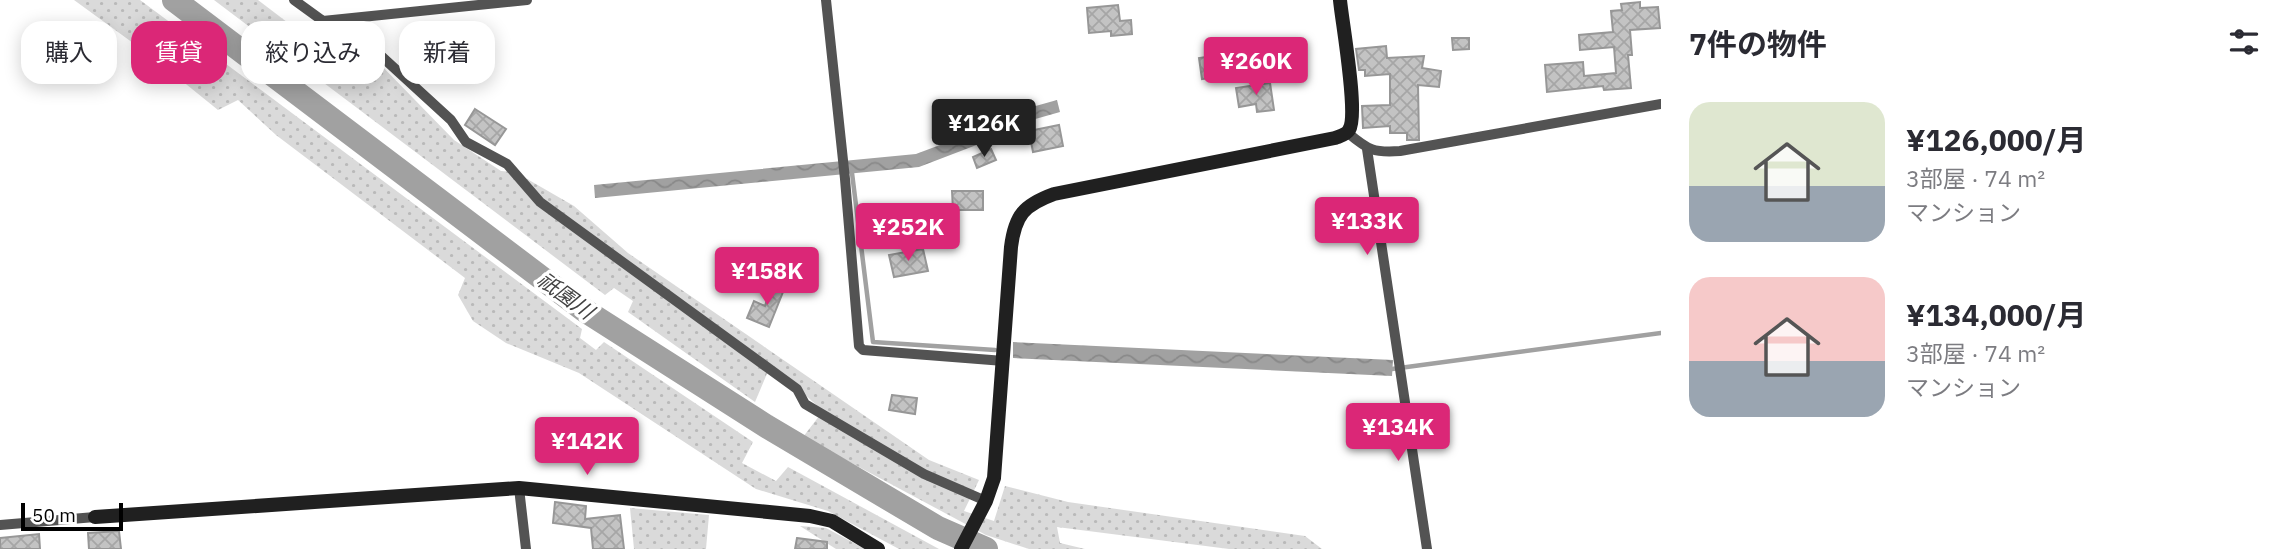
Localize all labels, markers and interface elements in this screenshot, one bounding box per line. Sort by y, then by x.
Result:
chip: 購入 [21,21,117,84]
chip: 賃貸 [131,21,227,84]
chip: 絞り込み [241,21,385,84]
chip: 新着 [399,21,495,84]
icon: filters [2225,23,2263,61]
text: 7件の物件 [1689,24,1827,63]
pin: ¥260K [1207,38,1305,97]
text: ¥260K [1220,45,1292,75]
pin: ¥126K [935,100,1033,159]
text: ¥126K [948,107,1020,137]
text: ¥126,000/月 [1906,120,2087,159]
icon: home [1745,130,1829,214]
text: 3部屋 · 74 m² [1906,163,2045,193]
text: マンション [1906,197,2021,227]
pin: ¥133K [1318,198,1416,257]
pin: ¥252K [859,204,957,263]
text: ¥133K [1331,205,1403,235]
text: ¥252K [872,211,944,241]
pin: ¥158K [718,247,816,307]
text: ¥158K [731,255,803,285]
water label: 祇園川 [532,265,601,326]
text: ¥134,000/月 [1906,295,2087,334]
icon: home [1745,305,1829,389]
text: 3部屋 · 74 m² [1906,338,2045,368]
text: マンション [1906,372,2021,402]
pin: ¥134K [1349,404,1447,463]
text: ¥134K [1362,411,1434,441]
pin: ¥142K [538,418,636,477]
text: ¥142K [551,425,623,455]
scale bar [21,500,122,532]
text: 50 m [32,503,76,527]

